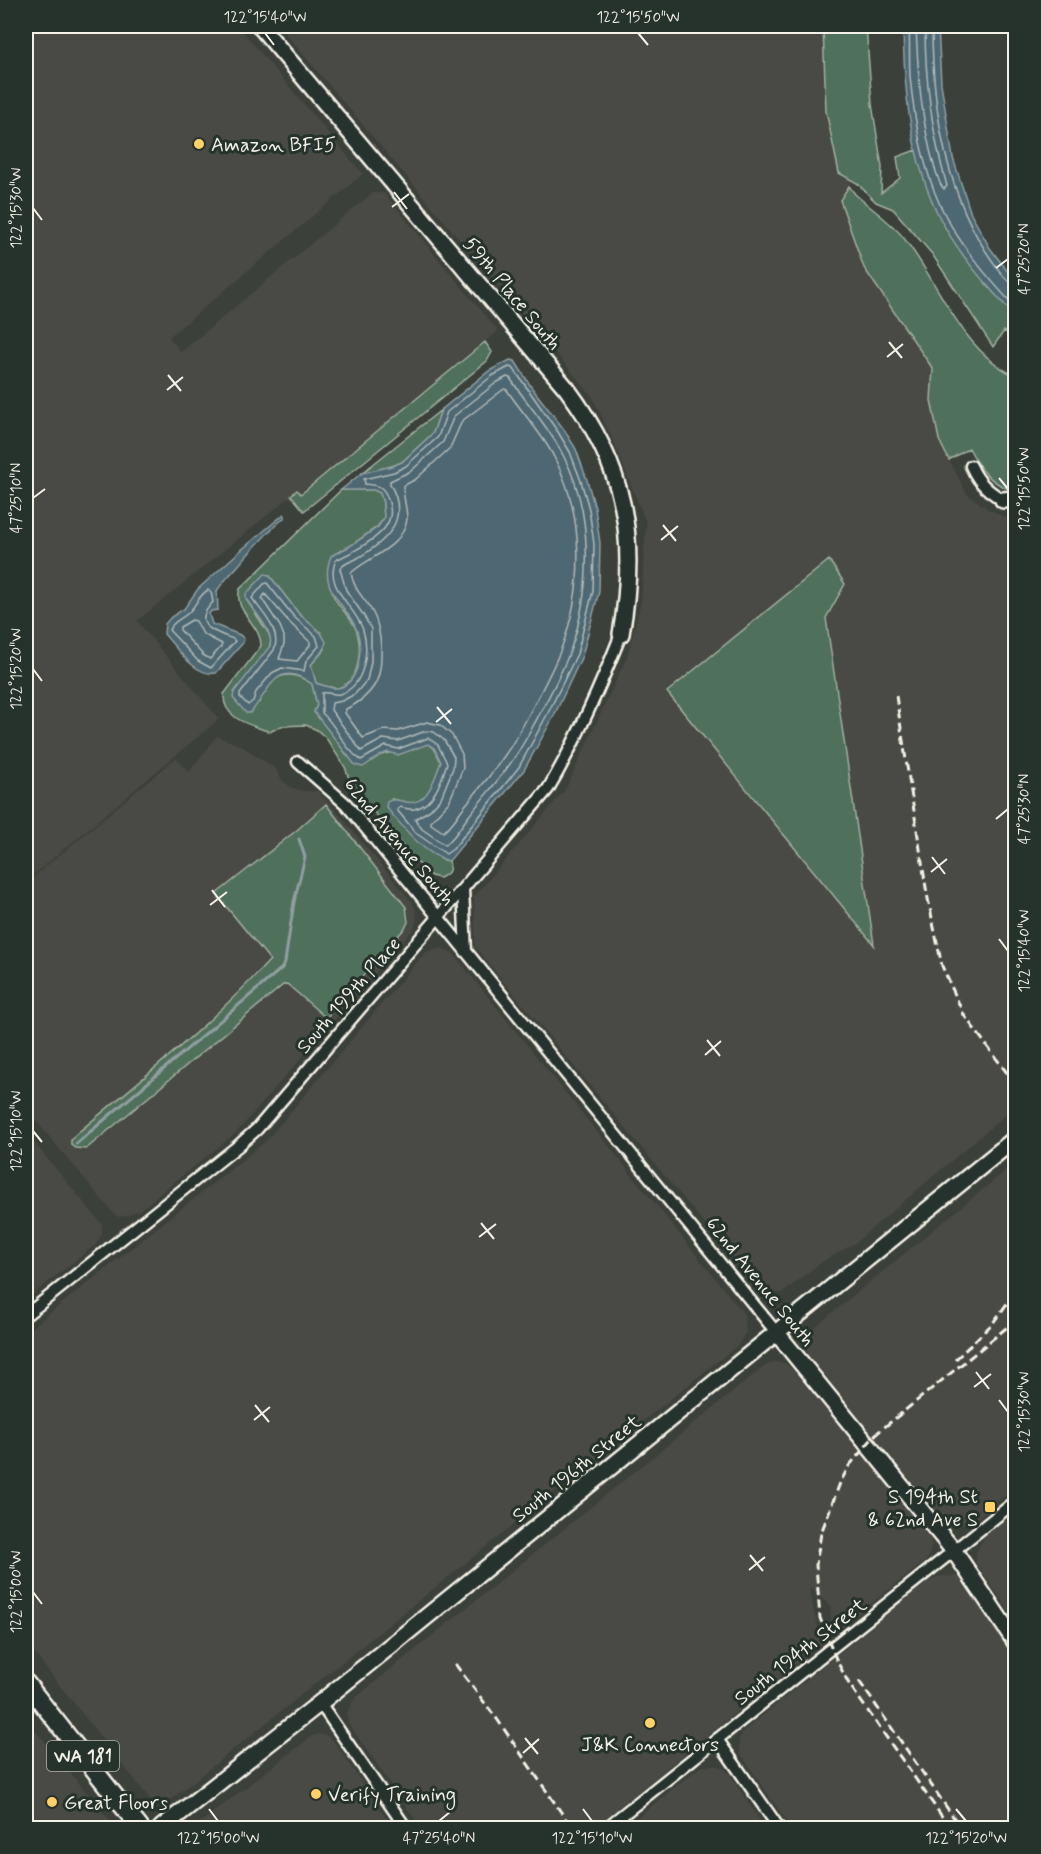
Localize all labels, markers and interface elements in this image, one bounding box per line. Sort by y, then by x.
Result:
text: 122°15'40"W [224,8,306,28]
text: 122°15'50"W [596,8,680,28]
place label: Amazon BFI5 [211,132,336,159]
marker: Amazon BFI5 [192,137,206,151]
text: 122°15'30"W [7,168,27,248]
text: 47°25'20"N [1015,223,1035,295]
street label: 59th Place South [456,232,567,356]
text: 122°15'50"W [1015,447,1035,531]
text: 47°25'10"N [7,463,27,533]
text: 122°15'20"W [7,628,27,710]
street label: 62nd Avenue South [337,772,461,912]
text: 47°25'30"N [1015,774,1035,844]
text: 122°15'40"W [1015,910,1035,992]
street label: South 199th Place [291,932,407,1060]
text: 122°15'10"W [7,1091,27,1171]
street label: 62nd Avenue South [699,1211,821,1353]
text: 122°15'30"W [1015,1372,1035,1452]
street label: South 196th Street [507,1409,647,1530]
place label: S 194th St & 62nd Ave S [868,1484,978,1534]
marker: S 194th St & 62nd Ave S [983,1500,997,1514]
text: 122°15'00"W [7,1551,27,1633]
street label: South 194th Street [729,1592,873,1712]
marker: J&K Connectors [643,1716,657,1730]
place label: J&K Connectors [581,1732,719,1759]
road number: WA 181 [47,1741,119,1771]
place label: Verify Training [328,1782,456,1810]
marker: Verify Training [309,1787,323,1801]
place label: Great Floors [64,1790,168,1817]
marker: Great Floors [45,1795,59,1809]
text: 122°15'00"W [177,1829,259,1849]
text: 47°25'40"N [403,1829,475,1849]
text: 122°15'10"W [552,1829,632,1849]
text: 122°15'20"W [925,1829,1007,1849]

